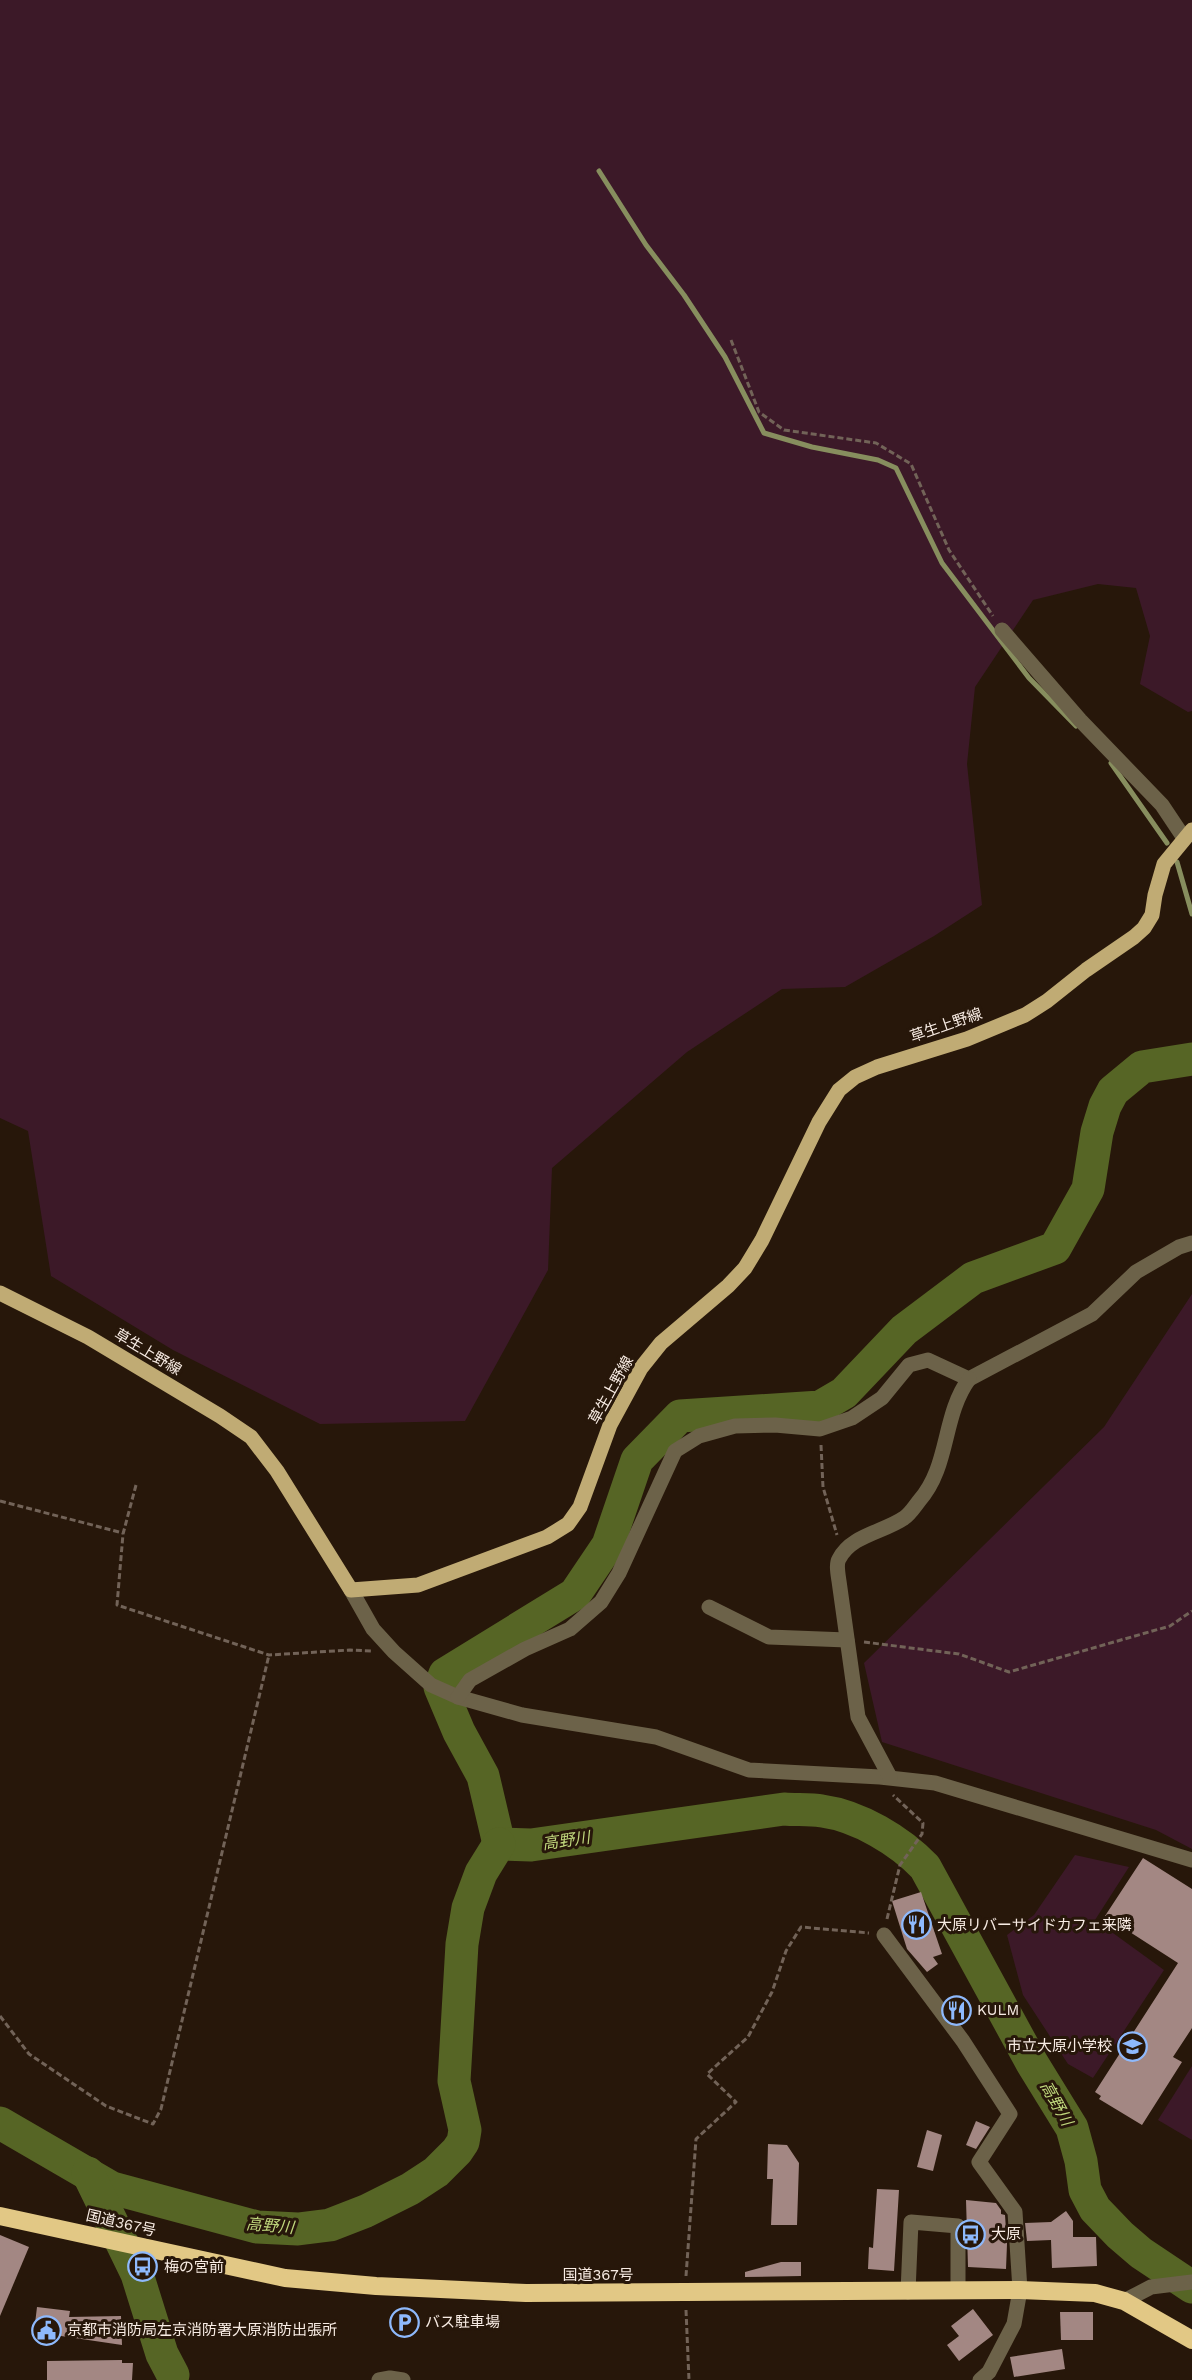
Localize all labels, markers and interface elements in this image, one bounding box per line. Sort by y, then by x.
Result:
street label: 草生上野線 [908,1004,984,1046]
street label: 草生上野線 [111,1325,185,1379]
street label: 草生上野線 [585,1353,637,1427]
water label: 高野川 [541,1827,593,1853]
restaurant icon: 大原リバーサイドカフェ来隣 [900,1909,932,1941]
place label: 大原リバーサイドカフェ来隣 [937,1916,1132,1934]
restaurant icon: KULM [940,1994,972,2026]
place label: KULM [977,2001,1019,2019]
school or university icon: 市立大原小学校 [1117,2030,1149,2062]
place label: 市立大原小学校 [1007,2037,1112,2055]
water label: 高野川 [1037,2078,1077,2131]
street label: 国道367号 [84,2206,158,2240]
water label: 高野川 [245,2214,297,2237]
bus stop icon: 大原 [954,2218,986,2250]
place label: 大原 [991,2225,1021,2243]
bus stop icon: 梅の宮前 [127,2251,159,2283]
place label: 梅の宮前 [164,2258,224,2276]
street label: 国道367号 [562,2266,634,2284]
parking icon: バス駐車場 [388,2306,420,2338]
place label: バス駐車場 [425,2313,500,2331]
public building icon: 京都市消防局左京消防署大原消防出張所 [30,2314,62,2346]
place label: 京都市消防局左京消防署大原消防出張所 [67,2321,337,2339]

